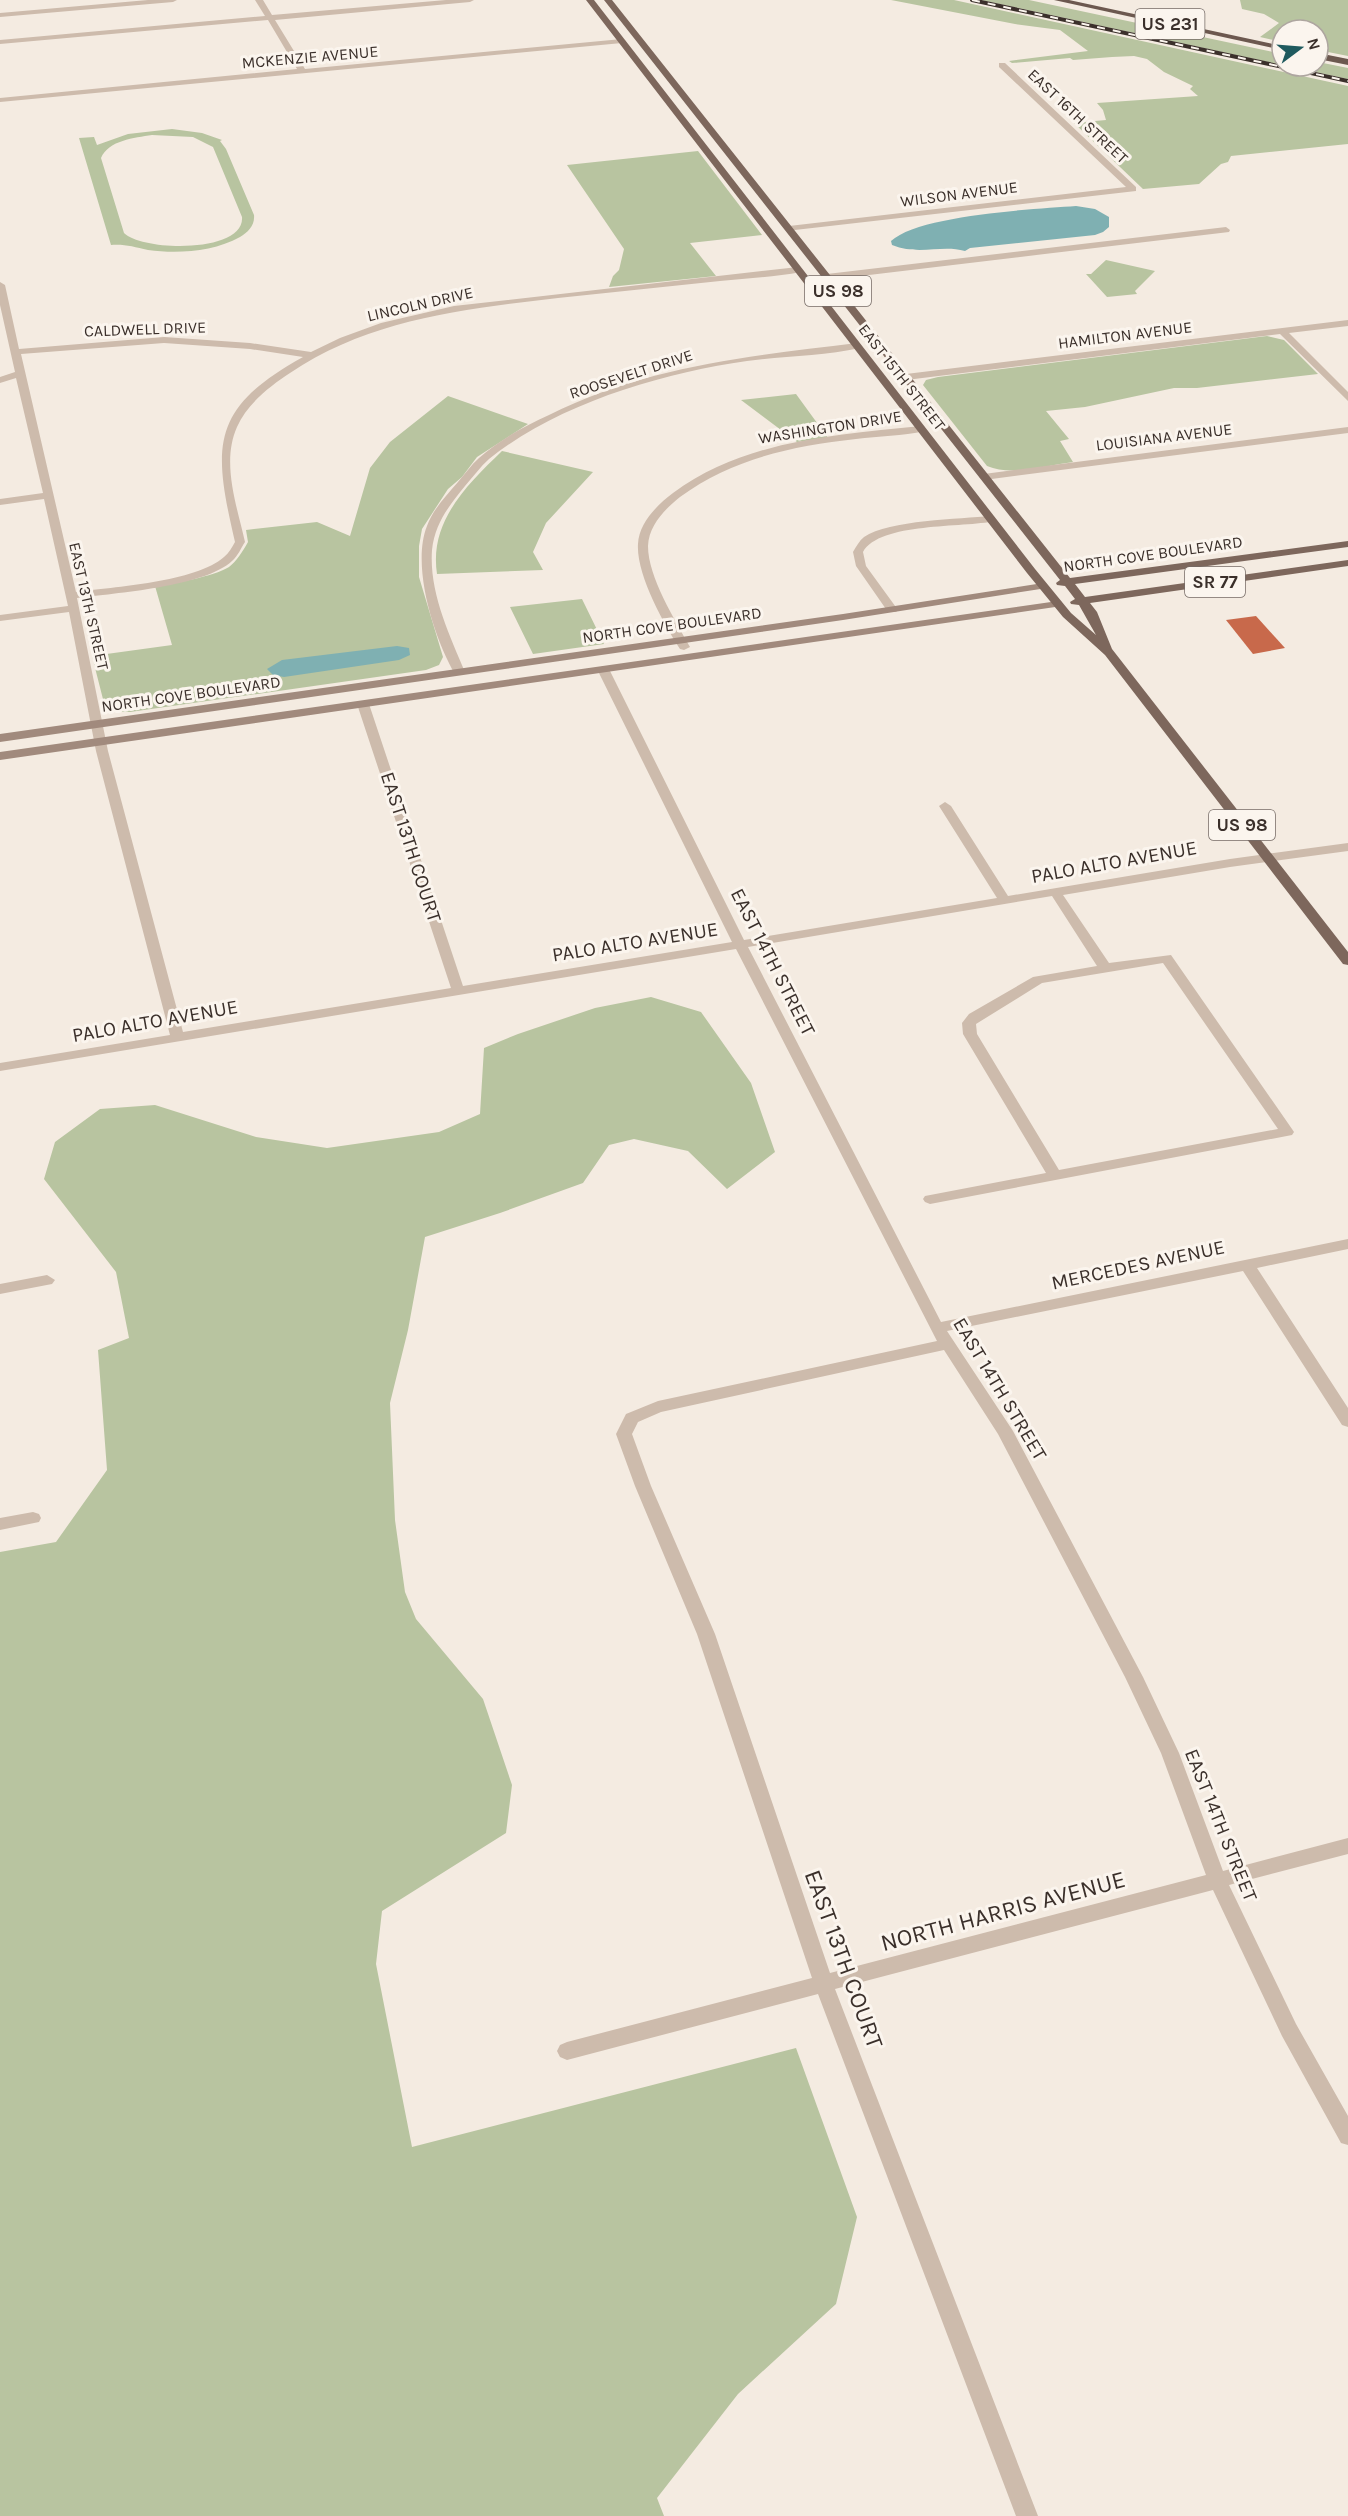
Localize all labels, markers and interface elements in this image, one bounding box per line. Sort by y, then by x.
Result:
road number: US 231 [1136,9,1204,39]
north arrow [1270,18,1330,78]
text: N [1303,36,1325,52]
street label: MCKENZIE AVENUE [241,42,379,72]
street label: EAST 16TH STREET [1024,65,1132,167]
street label: WILSON AVENUE [899,177,1019,211]
road number: US 98 [805,276,871,306]
street label: LINCOLN DRIVE [365,283,475,325]
street label: CALDWELL DRIVE [84,317,206,341]
street label: HAMILTON AVENUE [1057,317,1193,353]
street label: EAST 15TH STREET [855,320,949,434]
street label: ROOSEVELT DRIVE [567,345,695,403]
street label: WASHINGTON DRIVE [757,406,903,448]
street label: LOUISIANA AVENUE [1095,419,1233,455]
street label: NORTH COVE BOULEVARD [1062,532,1244,576]
street label: EAST 13TH STREET [65,540,113,672]
road number: SR 77 [1185,567,1245,597]
street label: NORTH COVE BOULEVARD [581,603,763,647]
street label: NORTH COVE BOULEVARD [100,672,282,716]
street label: EAST 13TH COURT [376,769,446,925]
road number: US 98 [1209,810,1275,840]
street label: PALO ALTO AVENUE [1029,836,1199,888]
street label: EAST 14TH STREET [726,884,820,1040]
street label: PALO ALTO AVENUE [550,918,720,966]
street label: PALO ALTO AVENUE [70,995,240,1047]
street label: MERCEDES AVENUE [1049,1235,1227,1295]
street label: EAST 14TH STREET [948,1313,1052,1465]
street label: EAST 14TH STREET [1180,1745,1262,1905]
street label: NORTH HARRIS AVENUE [878,1865,1128,1957]
street label: EAST 13TH COURT [799,1866,889,2052]

